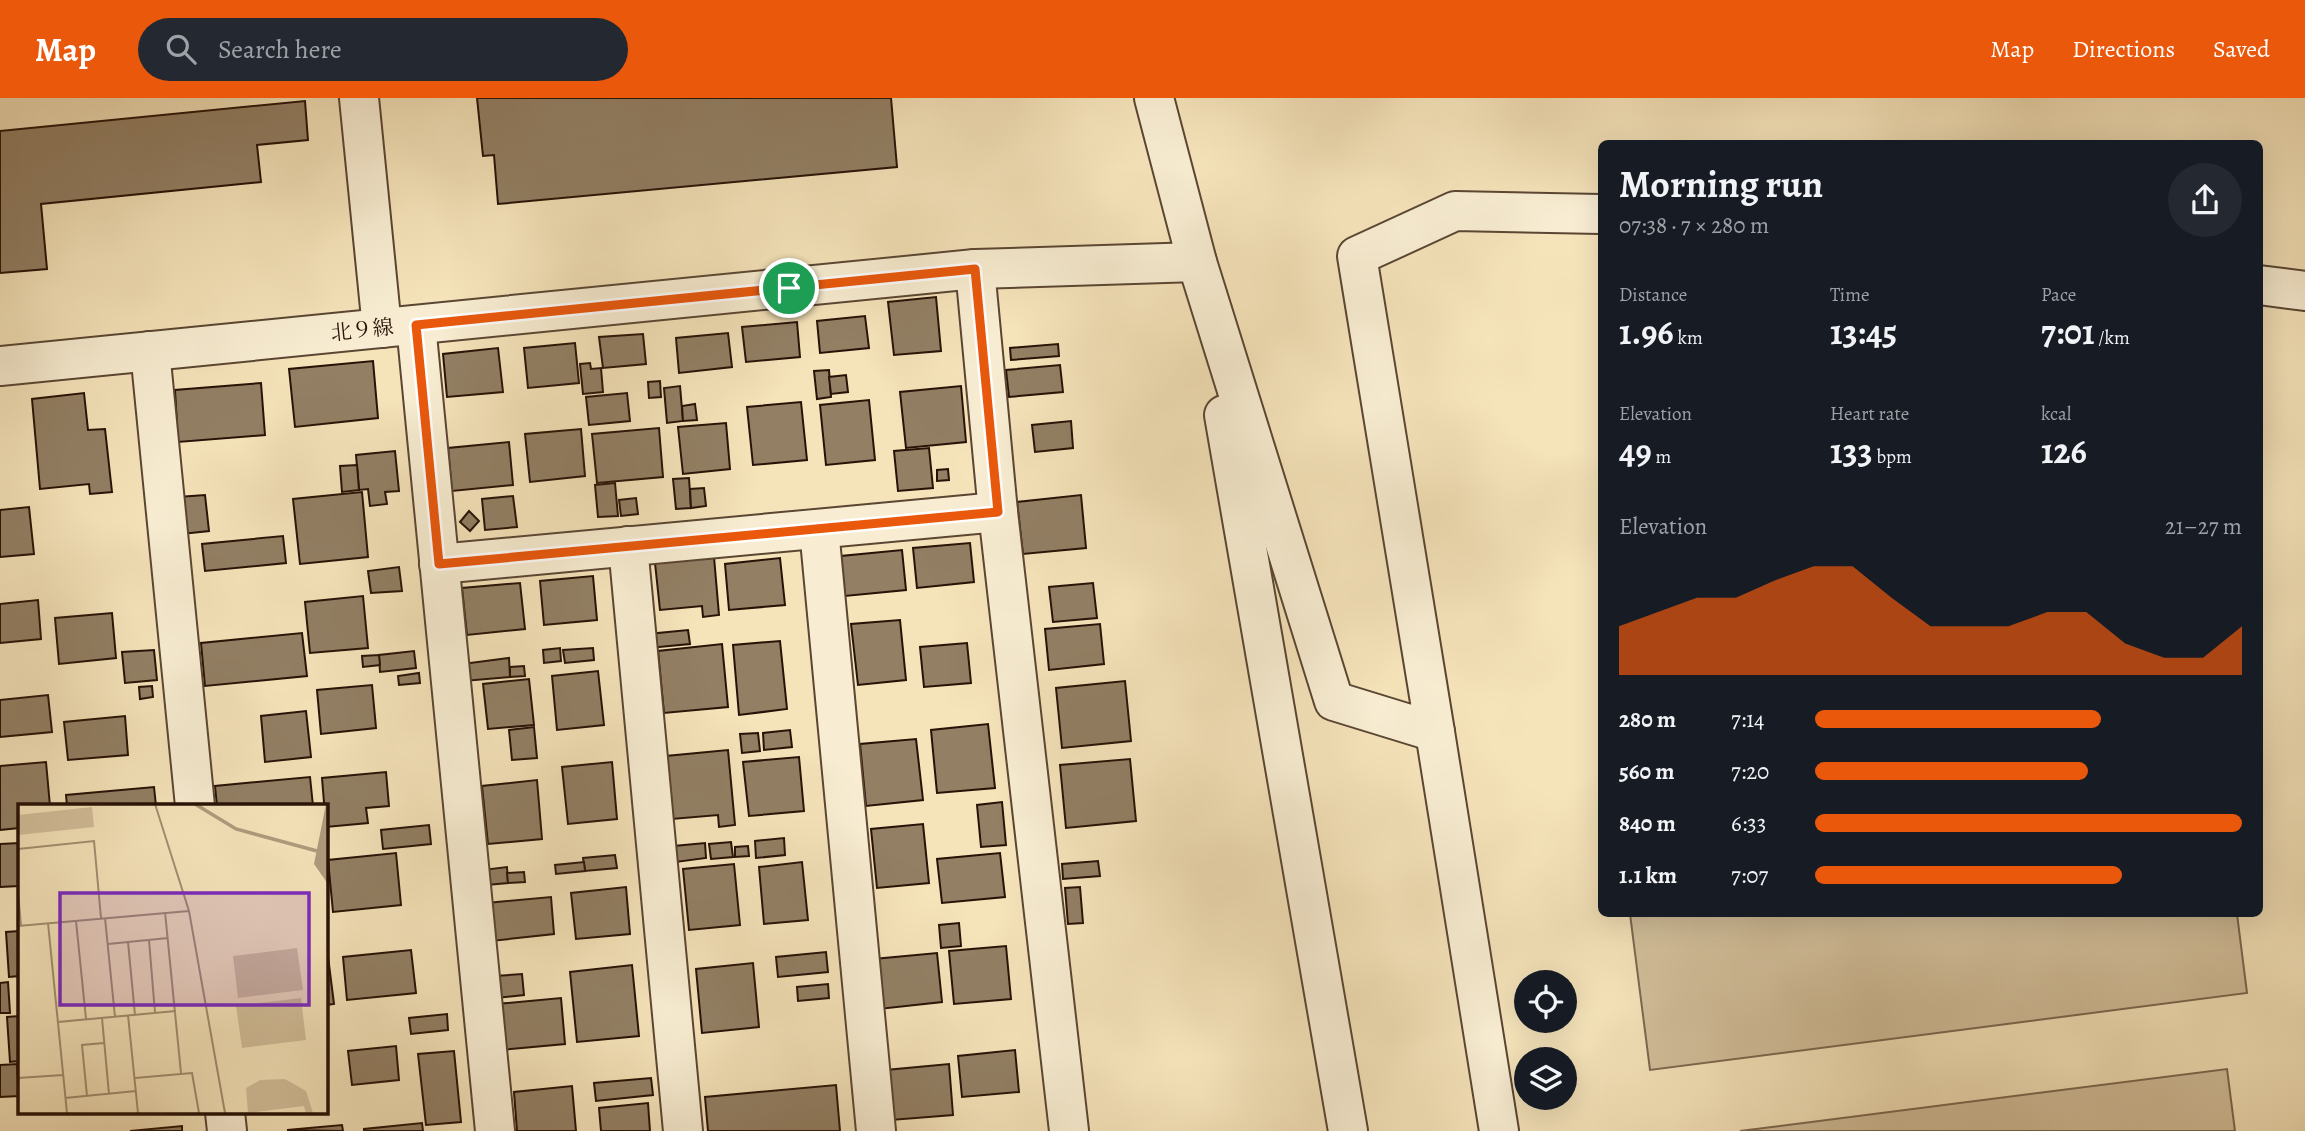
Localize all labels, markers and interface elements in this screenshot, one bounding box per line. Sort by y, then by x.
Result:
search box [138,18,628,81]
text: Map [35,27,96,72]
icon: search [162,30,200,68]
text: Search here [218,32,342,67]
text: Map [1990,33,2034,65]
text: Directions [2072,33,2175,65]
text: Saved [2213,33,2270,65]
text: Morning run [1619,158,1823,210]
button: share [2168,163,2242,237]
text: 07:38 · 7 × 280 m [1619,210,1769,241]
pin [759,258,819,318]
icon: arrive [770,269,808,307]
text: Distance [1619,282,1687,308]
text: Time [1830,282,1869,308]
text: Pace [2041,282,2076,308]
text: 1.96 [1619,308,1674,356]
text: 13:45 [1830,308,1897,356]
text: 7:01 [2041,308,2094,356]
street label: 北９線 [329,313,395,347]
text: km [1674,325,1703,351]
text: /km [2094,325,2130,351]
text: Elevation [1619,401,1692,427]
text: Heart rate [1830,401,1909,427]
text: kcal [2041,401,2071,427]
text: 49 [1619,427,1652,475]
text: 133 [1830,427,1873,475]
text: 126 [2041,427,2087,475]
text: m [1652,444,1671,470]
text: bpm [1873,444,1912,470]
text: Elevation [1619,511,1707,542]
text: 21–27 m [2165,511,2242,542]
text: 280 m [1619,704,1676,735]
text: 7:14 [1731,704,1764,735]
text: 560 m [1619,756,1674,787]
text: 7:20 [1731,756,1769,787]
inset map [18,804,327,1114]
text: 840 m [1619,808,1676,839]
text: 6:33 [1731,808,1766,839]
text: 1.1 km [1619,860,1677,891]
text: 7:07 [1731,860,1768,891]
map controls [1514,970,1577,1110]
button: locate [1514,970,1577,1033]
button: layers [1514,1047,1577,1110]

